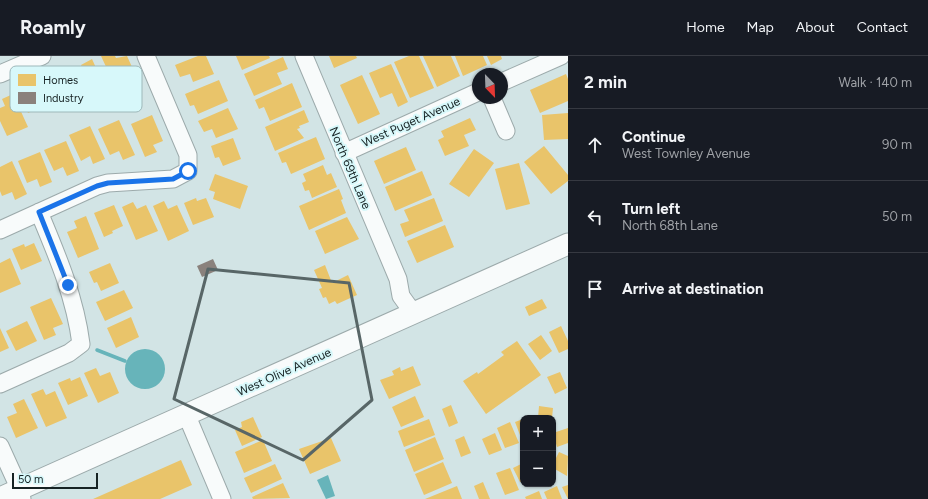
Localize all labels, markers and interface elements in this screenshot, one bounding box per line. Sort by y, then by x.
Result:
text: Roamly [20,16,86,39]
text: Home [686,19,725,36]
text: Map [747,19,774,36]
text: About [796,19,835,36]
text: Contact [857,19,908,36]
legend [10,66,142,112]
north arrow [472,68,508,104]
text: 2 min [584,72,627,92]
text: Homes [43,74,78,87]
text: Walk · 140 m [838,75,912,90]
text: Industry [43,92,84,105]
street label: West Puget Avenue [360,94,463,150]
street label: North 69th Lane [326,125,374,212]
text: Continue [622,128,685,146]
icon: ahead [584,134,606,156]
text: 90 m [882,137,912,152]
text: West Townley Avenue [622,146,750,161]
route start [179,162,197,180]
text: Turn left [622,200,680,218]
icon: left [584,206,606,228]
text: 50 m [882,209,912,224]
text: North 68th Lane [622,218,718,233]
route end [59,276,77,294]
icon: arrive [584,278,606,300]
text: Arrive at destination [622,280,763,298]
street label: West Olive Avenue [235,345,334,399]
map controls [520,415,556,487]
button: + [520,415,556,451]
button: − [520,451,556,487]
scale bar [12,471,98,490]
text: 50 m [18,473,43,486]

